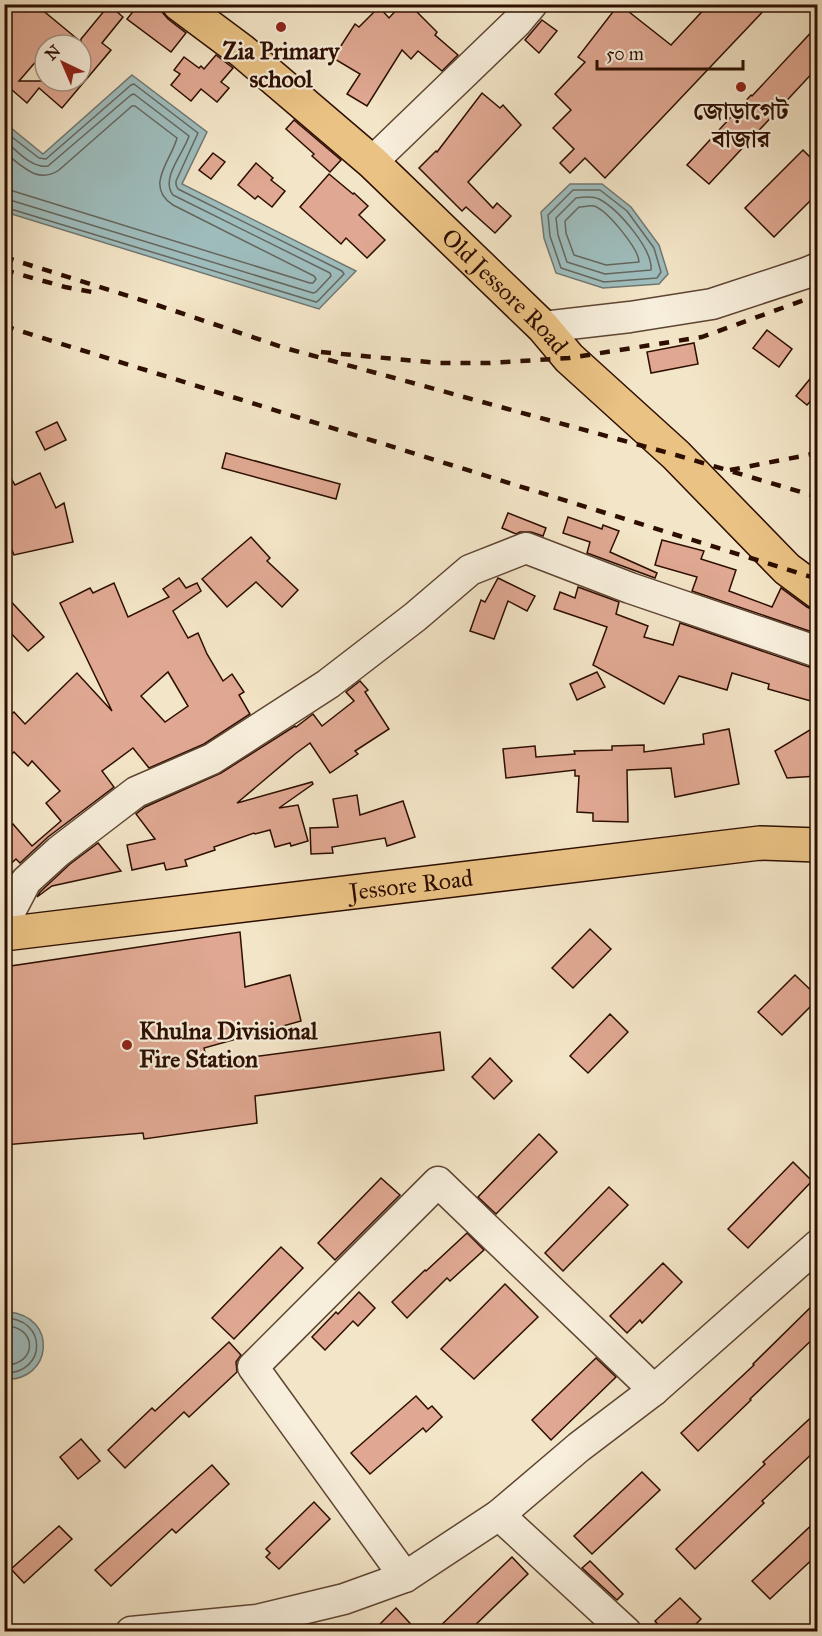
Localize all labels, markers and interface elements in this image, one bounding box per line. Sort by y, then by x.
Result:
marker: Zia Primary school [274,20,288,34]
north arrow [33,33,93,93]
scale bar [597,33,742,71]
place label: Zia Primary school [223,36,341,94]
text: N [41,41,65,64]
text: 50 m [606,43,644,65]
marker: জোড়াগেট বাজার [734,80,748,94]
place label: জোড়াগেট বাজার [693,96,790,154]
street label: Old Jessore Road [435,222,574,360]
street label: Jessore Road [345,863,475,908]
place label: Khulna Divisional Fire Station [139,1016,318,1074]
marker: Khulna Divisional Fire Station [120,1038,134,1052]

